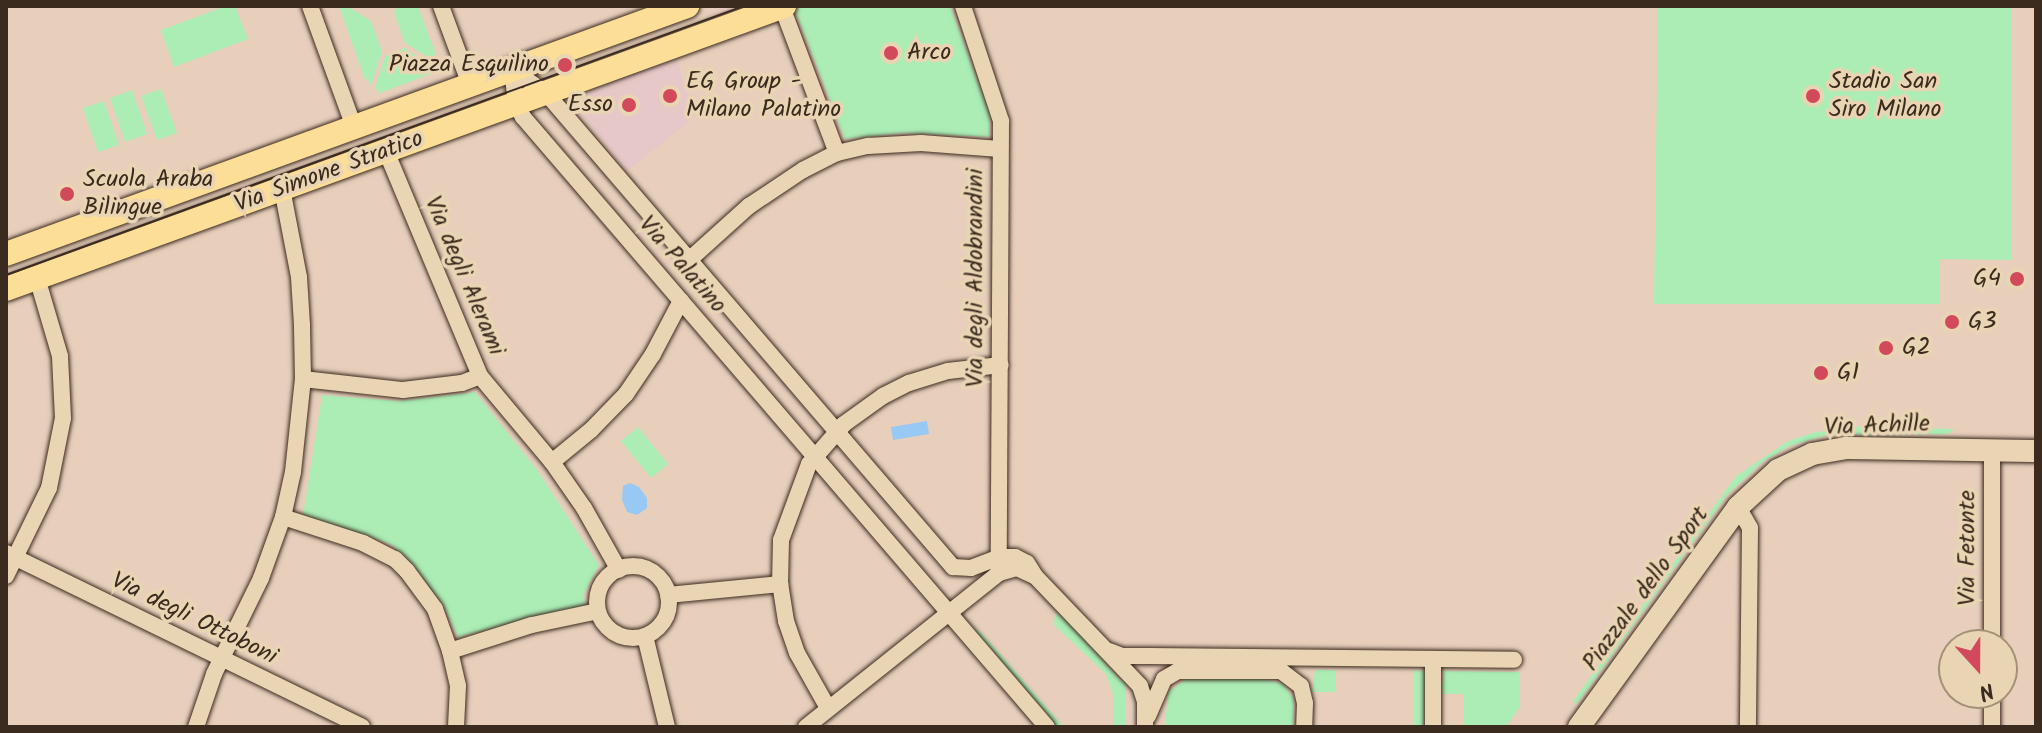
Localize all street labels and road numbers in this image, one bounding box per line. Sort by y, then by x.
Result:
street label: Via Simone Stratico [231,124,427,220]
street label: Via degli Aldobrandini [962,169,990,387]
street label: Via degli Alerami [418,192,510,360]
street label: Via Palatino [632,210,732,320]
street label: Via Achille [1824,410,1930,442]
street label: Via Fetonte [1954,490,1982,606]
street label: Piazzale dello Sport [1577,501,1715,677]
street label: Via degli Ottoboni [106,566,282,672]

